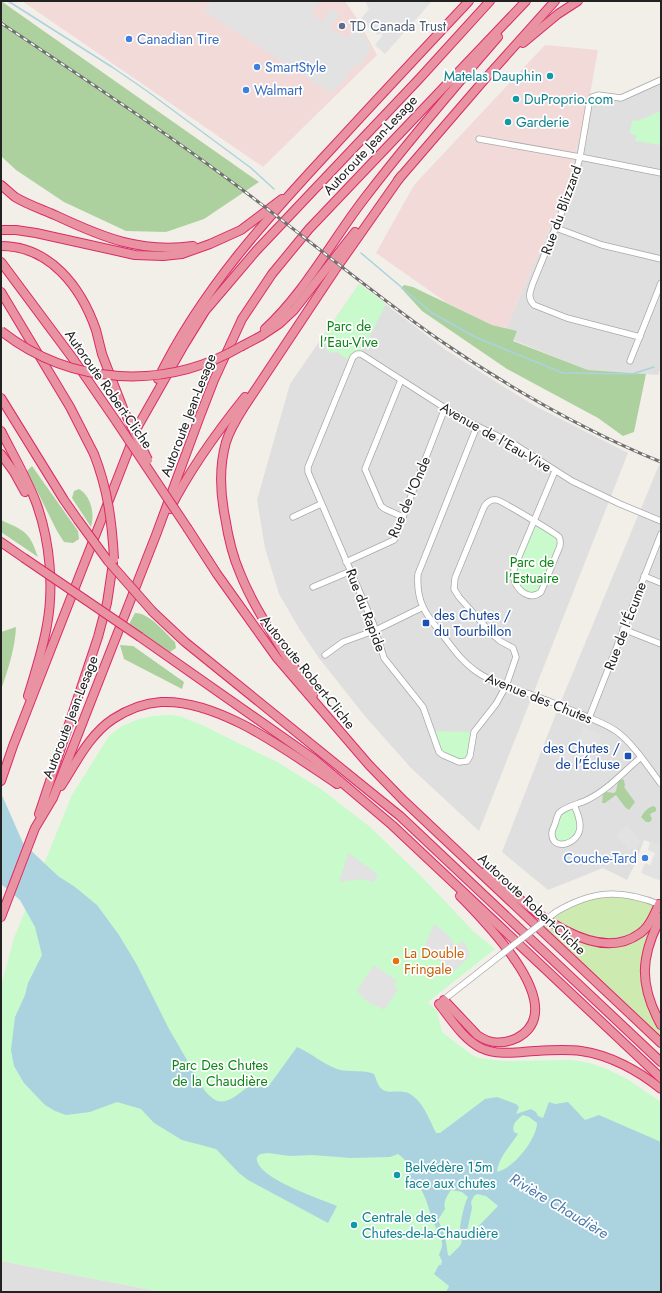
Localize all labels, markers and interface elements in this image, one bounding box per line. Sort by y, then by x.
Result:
place label: TD Canada Trust [350,16,447,36]
marker: TD Canada Trust [337,21,347,31]
place label: Canadian Tire [137,29,219,49]
marker: Canadian Tire [124,34,134,44]
place label: SmartStyle [265,57,326,77]
marker: SmartStyle [252,62,262,72]
place label: Matelas Dauphin [444,66,542,86]
marker: Matelas Dauphin [545,71,555,81]
place label: Walmart [254,80,303,100]
marker: Walmart [241,85,251,95]
place label: DuProprio.com [524,89,613,109]
street label: Autoroute Jean-Lesage [318,91,422,199]
marker: DuProprio.com [511,94,521,104]
place label: Garderie [516,112,569,132]
marker: Garderie [503,117,513,127]
street label: Rue du Blizzard [536,163,586,257]
park label: Parc de l'Eau-Vive [320,316,378,352]
street label: Autoroute Robert-Cliche [60,325,158,453]
street label: Autoroute Jean-Lesage [155,351,221,479]
street label: Avenue de l'Eau-Vive [437,397,555,477]
street label: Rue de l'Onde [383,453,435,541]
park label: Parc de l'Estuaire [505,552,559,588]
street label: Rue du Rapide [341,566,391,654]
street label: Rue de l'Écume [599,579,651,673]
place label: des Chutes / du Tourbillon [434,605,512,641]
street label: Autoroute Robert-Cliche [256,611,360,733]
marker: des Chutes / du Tourbillon [421,618,431,628]
street label: Autoroute Jean-Lesage [37,653,103,781]
street label: Avenue des Chutes [483,667,596,729]
place label: des Chutes / de l'Écluse [543,738,620,774]
marker: des Chutes / de l'Écluse [623,751,633,761]
place label: Couche-Tard [564,848,637,868]
street label: Autoroute Robert-Cliche [474,849,590,959]
marker: Couche-Tard [640,853,650,863]
place label: La Double Fringale [404,943,464,979]
marker: La Double Fringale [391,956,401,966]
park label: Parc Des Chutes de la Chaudière [172,1055,269,1091]
place label: Belvédère 15m face aux chutes [405,1157,496,1193]
water label: Rivière Chaudière [505,1168,613,1244]
marker: Belvédère 15m face aux chutes [392,1170,402,1180]
place label: Centrale des Chutes-de-la-Chaudière [362,1207,498,1243]
marker: Centrale des Chutes-de-la-Chaudière [349,1220,359,1230]

